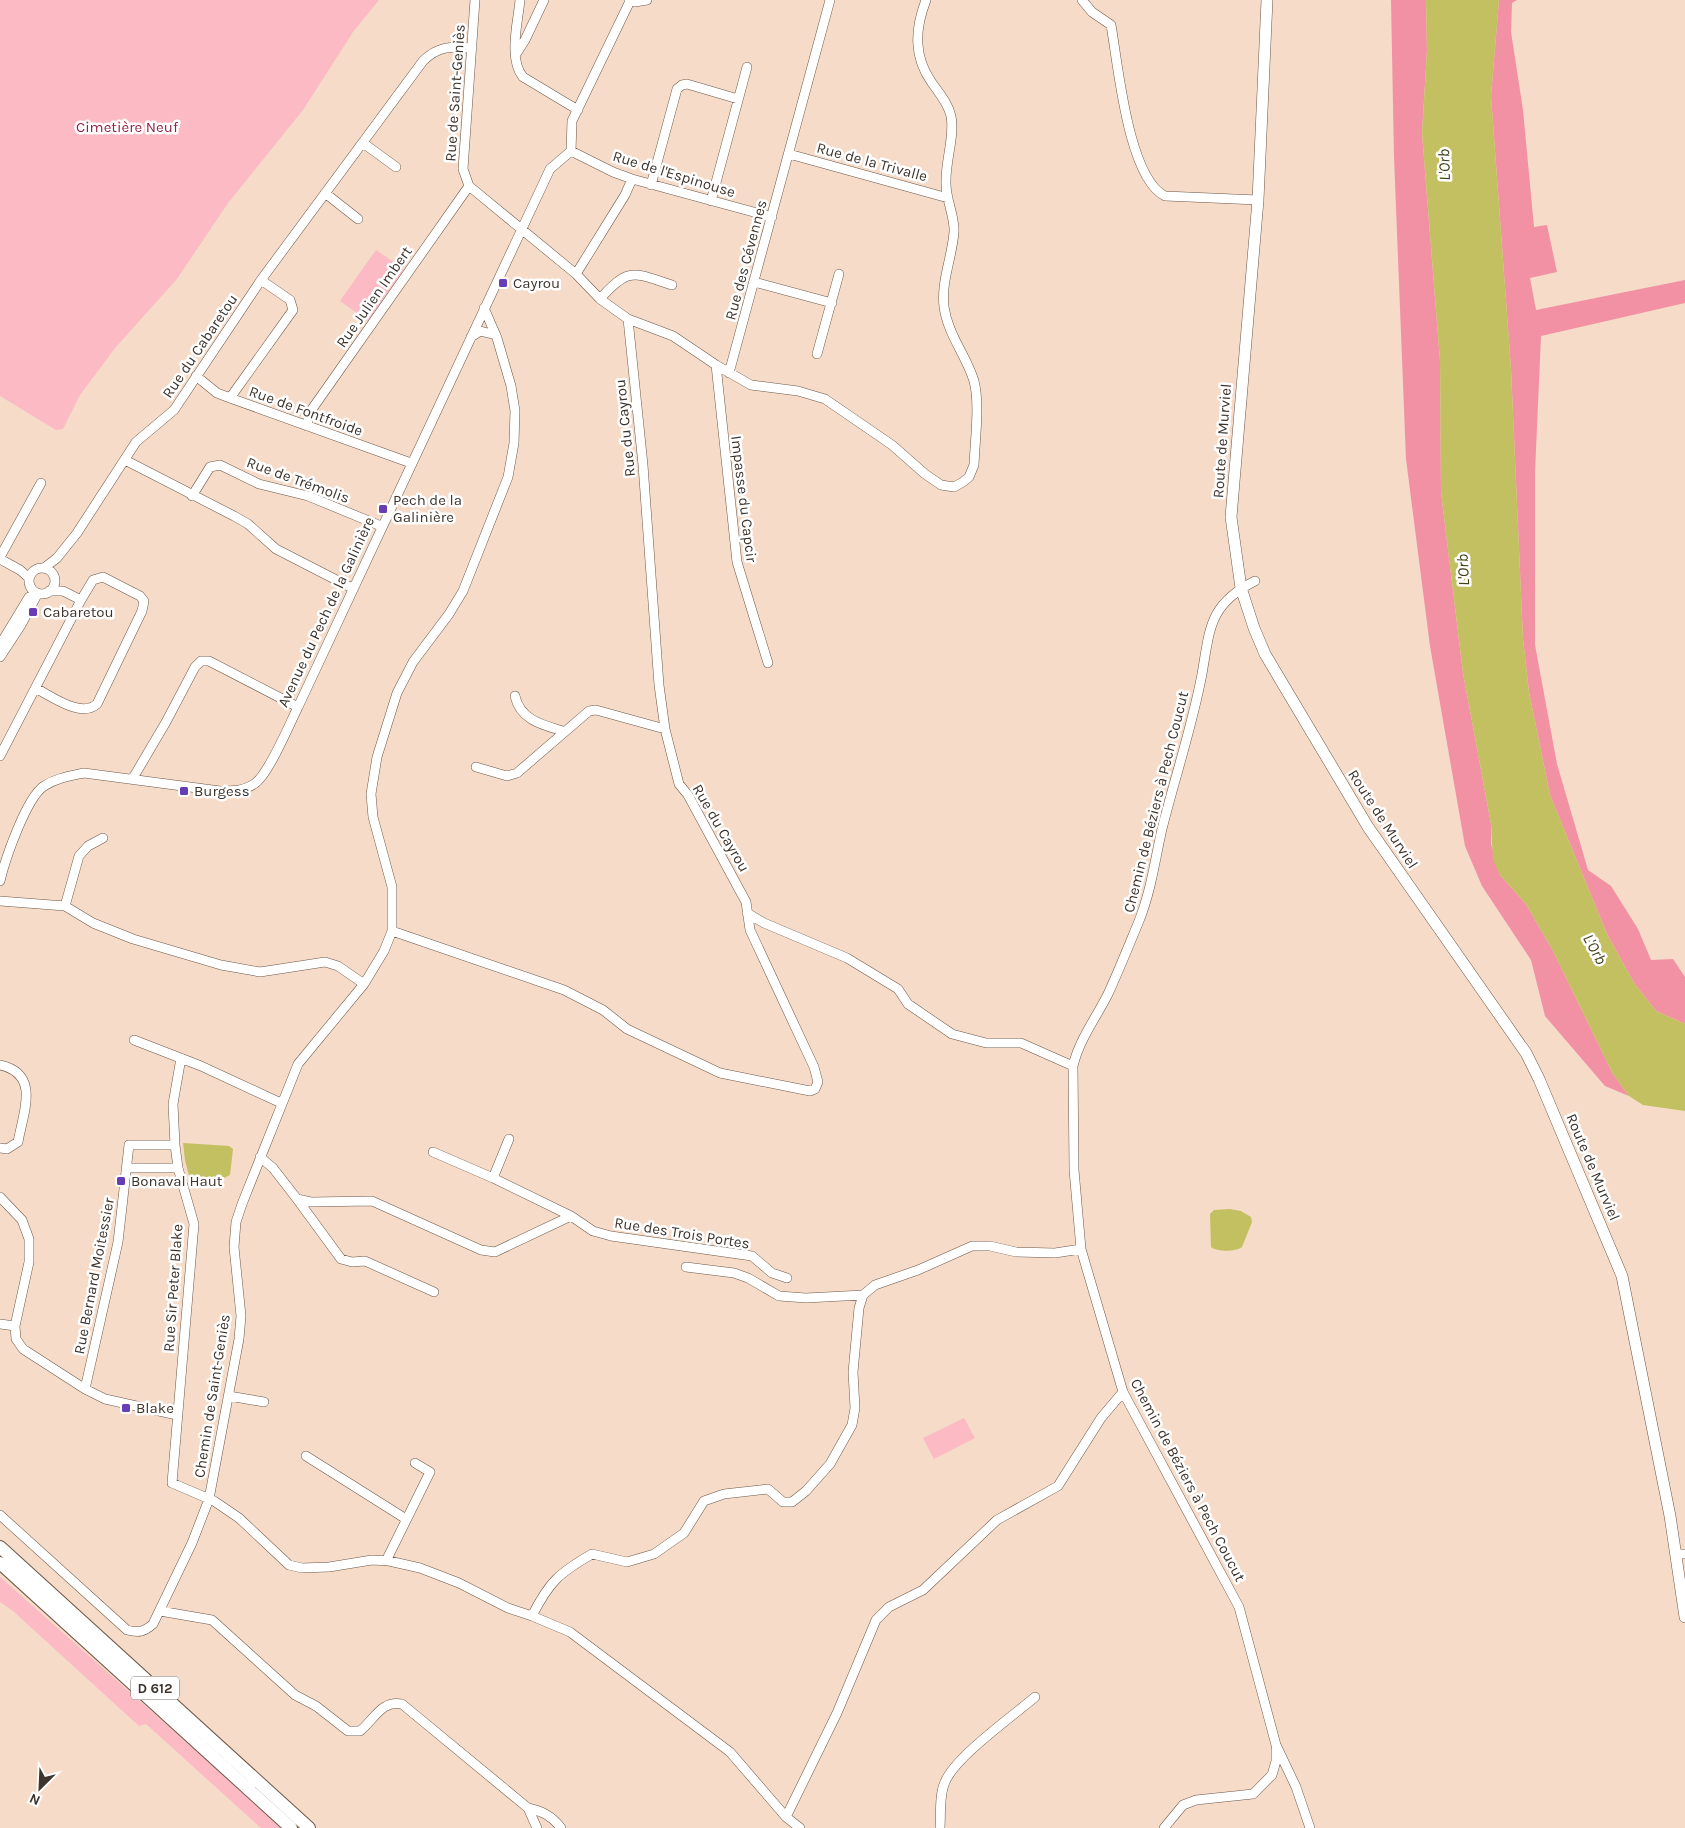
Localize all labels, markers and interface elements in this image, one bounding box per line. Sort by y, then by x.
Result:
street label: Rue de Saint-Geniès [441,24,469,162]
park label: Cimetière Neuf [76,118,179,136]
street label: Rue de la Trivalle [815,139,929,185]
street label: Rue de l'Espinouse [610,147,738,201]
water label: L'Orb [1434,148,1454,181]
street label: Rue des Cévennes [721,198,771,322]
street label: Rue Julien Imbert [332,243,416,351]
place label: Cayrou [513,274,560,292]
marker: Cayrou [497,277,509,289]
street label: Rue du Cabaretou [159,291,241,401]
street label: Rue du Cayrou [611,378,639,478]
street label: Rue de Fontfroide [247,382,365,440]
street label: Route de Murviel [1209,383,1235,499]
street label: Impasse du Capcir [727,435,761,564]
street label: Rue de Trémolis [244,453,352,507]
place label: Pech de la Galinière [393,491,462,526]
marker: Pech de la Galinière [377,503,389,515]
street label: Avenue du Pech de la Galinière [274,514,378,710]
water label: L'Orb [1453,553,1473,586]
place label: Cabaretou [43,603,114,621]
marker: Cabaretou [27,606,39,618]
street label: Chemin de Béziers à Pech Coucut [1120,689,1192,915]
street label: Route de Murviel [1344,766,1422,872]
street label: Rue du Cayrou [689,781,753,875]
place label: Burgess [194,782,250,800]
marker: Burgess [178,785,190,797]
water label: L'Orb [1579,930,1611,968]
street label: Route de Murviel [1562,1111,1624,1223]
place label: Bonaval Haut [131,1172,223,1190]
marker: Bonaval Haut [115,1175,127,1187]
street label: Rue Bernard Moitessier [70,1196,118,1356]
street label: Rue des Trois Portes [613,1213,751,1253]
street label: Rue Sir Peter Blake [160,1223,186,1353]
street label: Chemin de Saint-Geniès [190,1313,234,1479]
street label: Chemin de Béziers à Pech Coucut [1127,1375,1250,1585]
place label: Blake [136,1399,174,1417]
marker: Blake [120,1402,132,1414]
road number: D 612 [131,1676,179,1700]
north arrow [15,1763,65,1813]
text: N [27,1790,43,1809]

